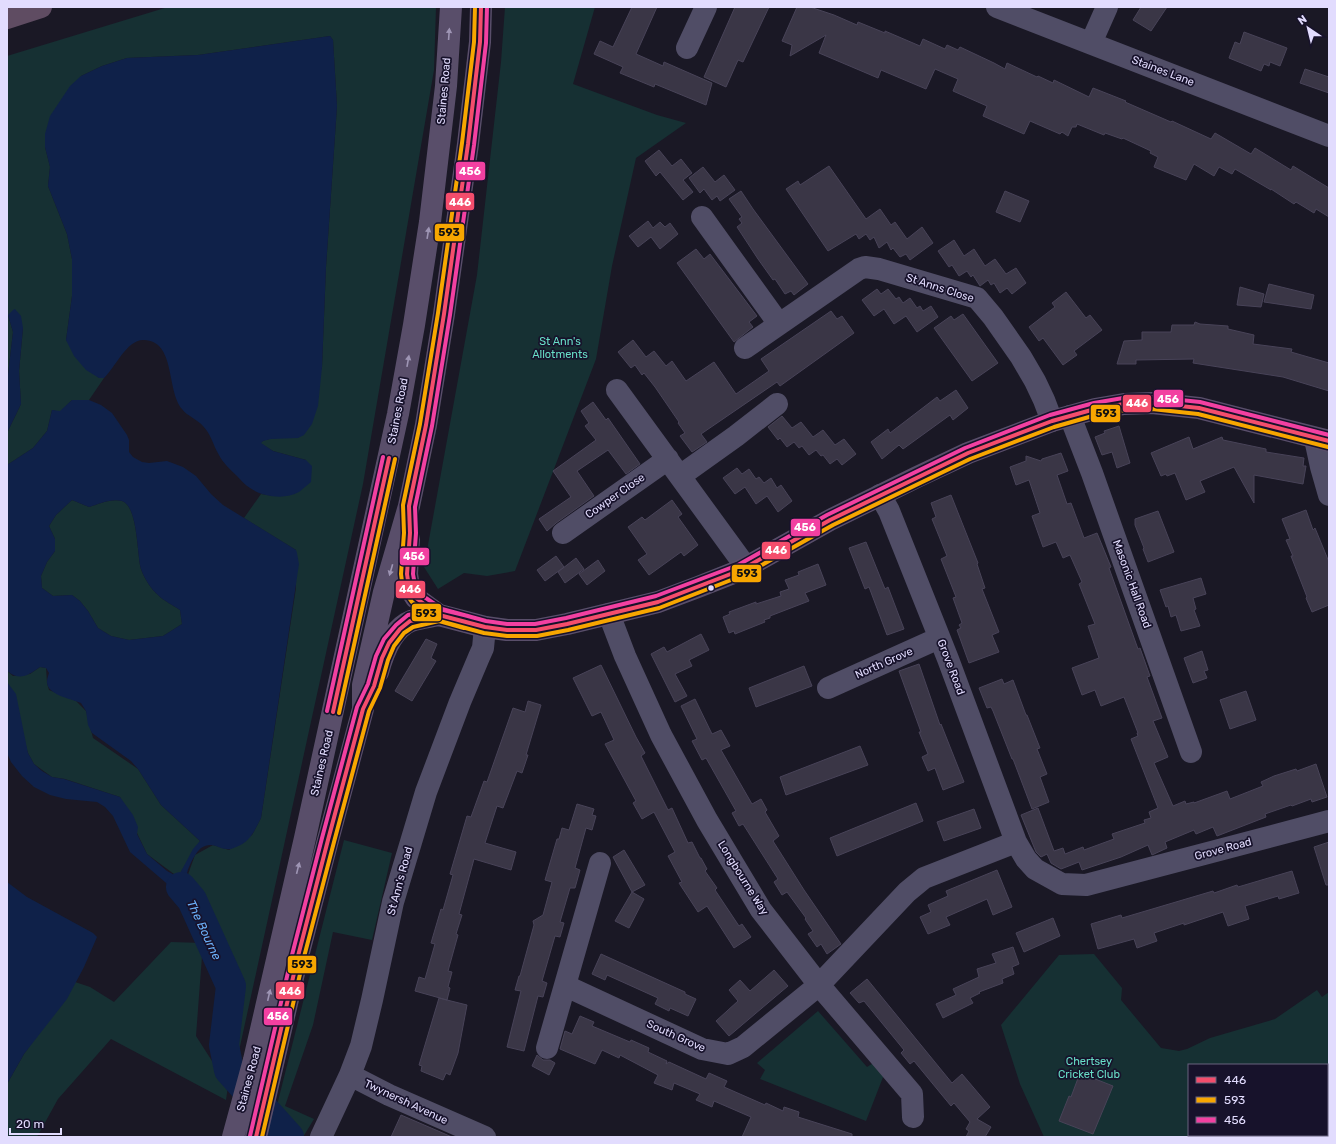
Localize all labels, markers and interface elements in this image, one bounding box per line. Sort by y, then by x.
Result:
north arrow [1288,8,1328,48]
text: N [1296,13,1310,28]
one-way arrow [446,28,453,40]
street label: Staines Lane [1130,53,1196,89]
street label: Staines Road [435,57,453,125]
line badge: 456 [455,161,486,181]
text: 456 [459,165,481,178]
line badge: 446 [445,192,475,211]
text: 446 [449,196,471,209]
line badge: 593 [434,223,465,242]
text: 593 [438,226,460,239]
one-way arrow [425,227,431,239]
street label: St Anns Close [904,271,976,305]
park label: St Ann's Allotments [532,335,588,361]
one-way arrow [405,355,411,368]
street label: Staines Road [385,377,411,445]
line badge: 456 [1153,389,1184,408]
text: 456 [1157,393,1179,406]
line badge: 446 [1122,394,1152,413]
text: 446 [1126,397,1148,410]
line badge: 593 [1090,404,1121,423]
text: 593 [1095,407,1117,420]
street label: Cowper Close [583,471,647,521]
line badge: 456 [790,518,821,537]
text: 456 [794,521,816,534]
street label: Masonic Hall Road [1110,538,1154,630]
line badge: 446 [761,541,791,560]
text: 446 [765,544,787,557]
line badge: 456 [399,547,430,566]
text: 456 [403,550,425,563]
line badge: 593 [731,564,762,583]
one-way arrow [388,565,394,577]
text: 593 [736,567,758,580]
line badge: 446 [395,580,426,599]
text: 446 [399,583,421,596]
unlabelled marker [706,583,716,593]
line badge: 593 [411,603,442,622]
text: 593 [415,607,437,620]
street label: Grove Road [934,637,968,697]
street label: North Grove [853,645,915,681]
street label: Staines Road [308,729,336,797]
street label: Grove Road [1193,835,1253,863]
street label: Longbourne Way [715,838,771,918]
street label: St Ann's Road [385,845,415,917]
one-way arrow [296,862,302,874]
water label: The Bourne [184,898,224,962]
line badge: 593 [287,955,317,974]
text: 593 [291,958,313,971]
line badge: 446 [275,981,305,1000]
text: 446 [279,985,301,998]
one-way arrow [267,989,273,1001]
line badge: 456 [263,1007,293,1026]
text: 456 [267,1010,289,1023]
street label: South Grove [644,1017,708,1055]
street label: Staines Road [234,1045,264,1113]
park label: Chertsey Cricket Club [1058,1055,1120,1081]
legend [1188,1064,1328,1136]
text: 446 [1224,1073,1246,1087]
street label: Twynersh Avenue [362,1077,450,1127]
text: 593 [1224,1093,1245,1107]
scale bar [10,1110,61,1136]
text: 456 [1224,1113,1246,1127]
text: 20 m [16,1117,44,1131]

